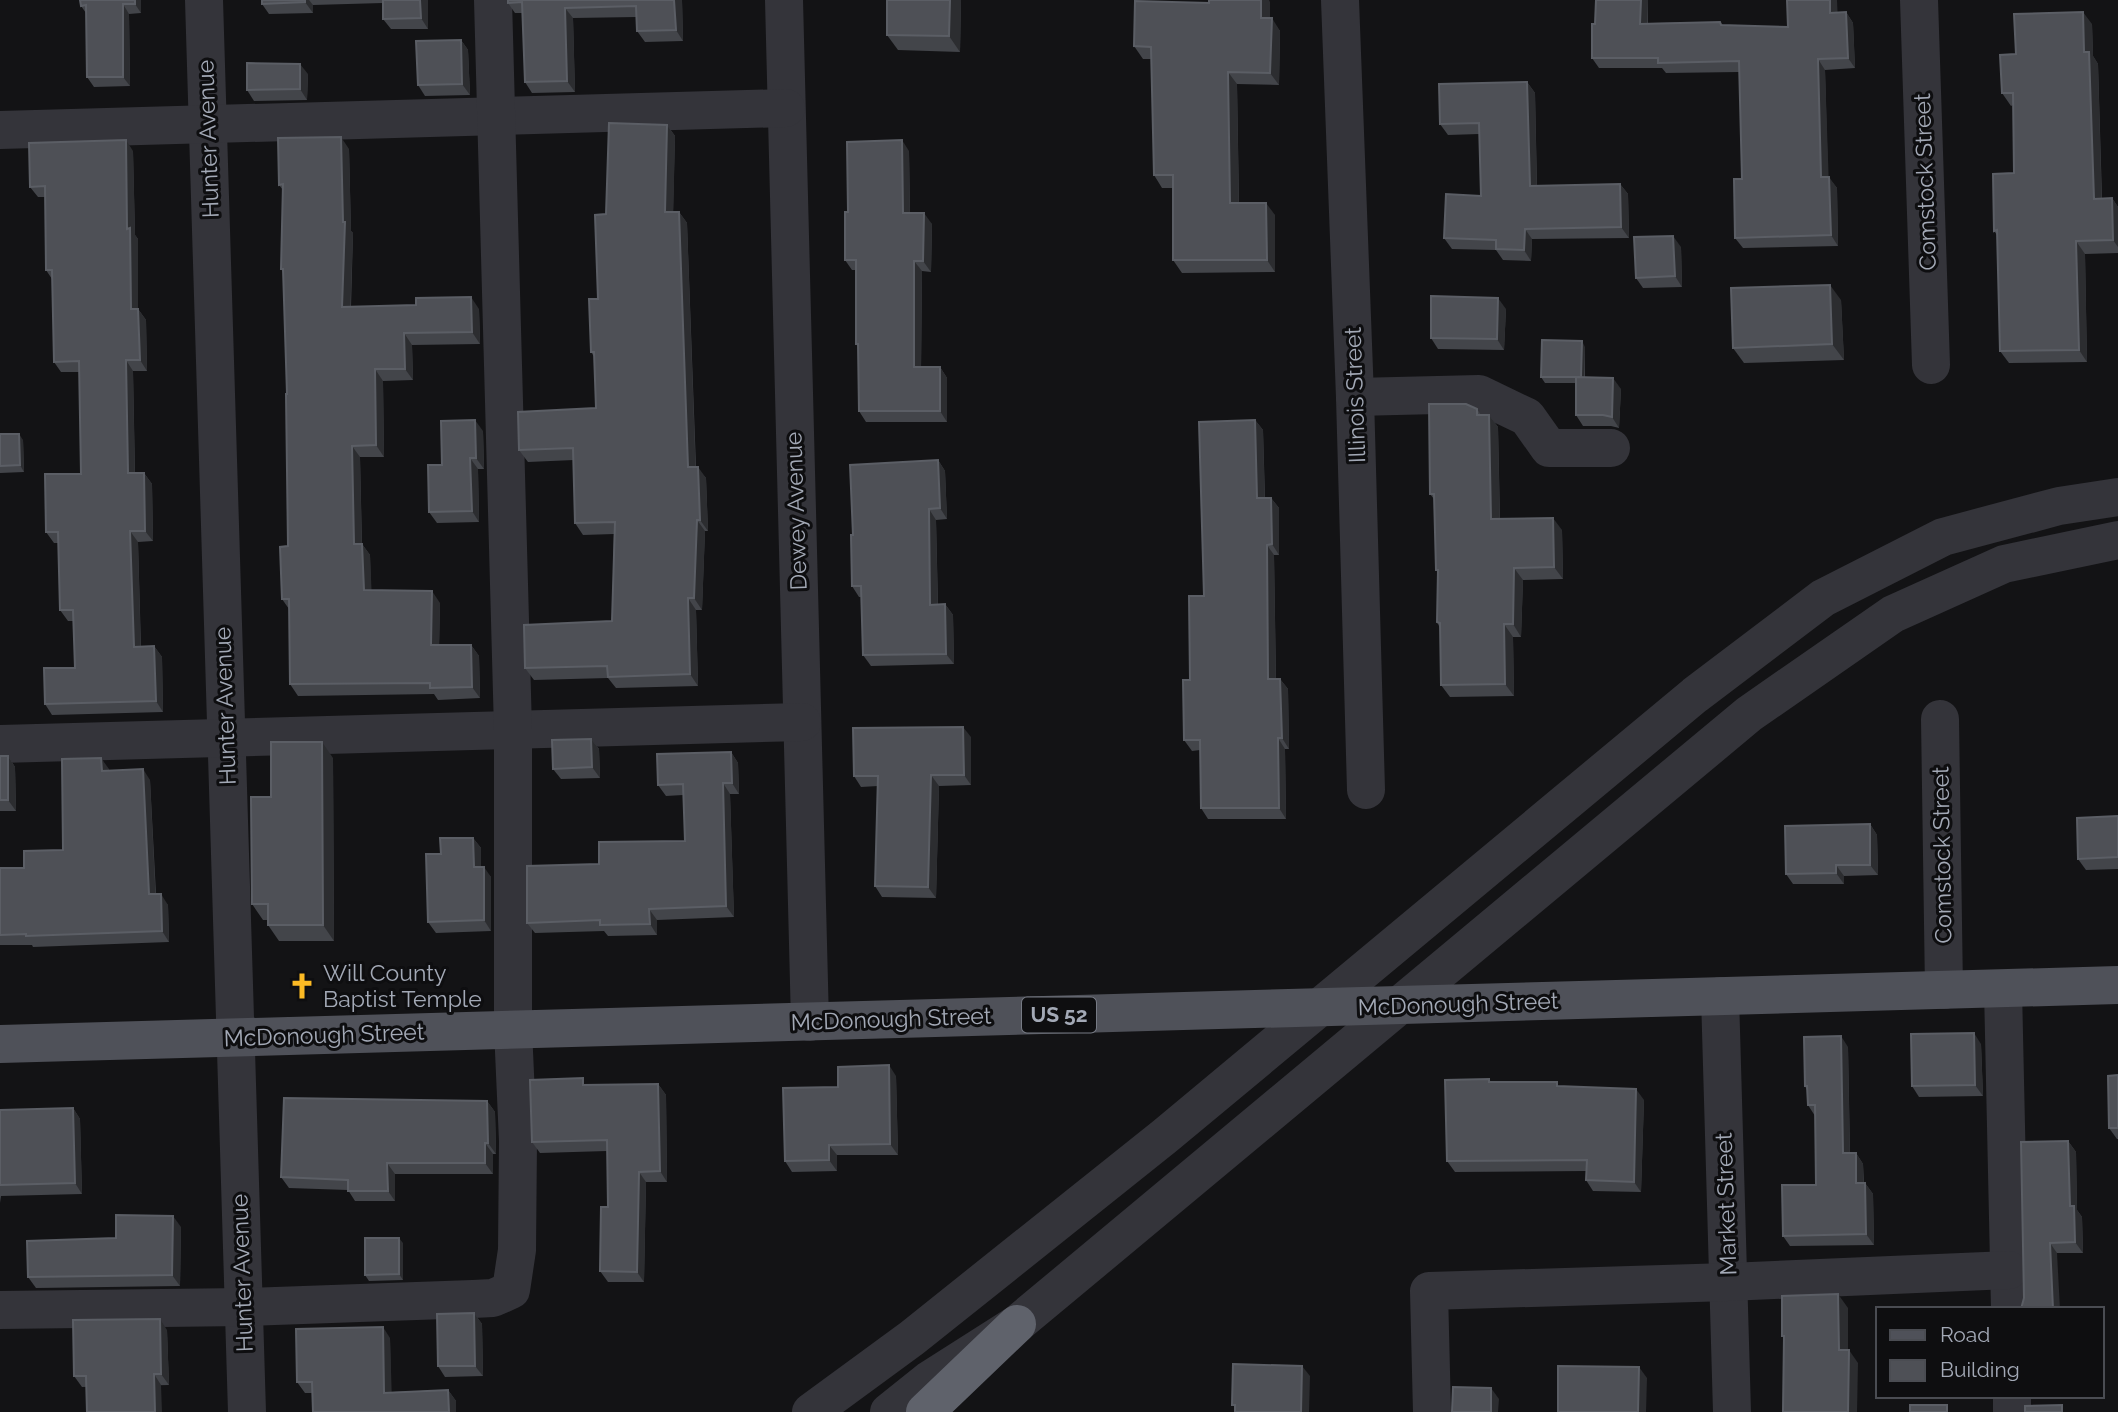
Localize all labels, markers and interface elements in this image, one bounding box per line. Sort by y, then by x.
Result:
street label: Hunter Avenue [191,59,224,219]
street label: Comstock Street [1908,93,1941,271]
street label: Illinois Street [1339,326,1370,463]
street label: Dewey Avenue [779,431,812,591]
street label: Hunter Avenue [208,626,241,786]
street label: Comstock Street [1926,766,1957,944]
place label: Will County Baptist Temple [323,959,482,1012]
church icon: Will County Baptist Temple [287,971,317,1001]
street label: McDonough Street [1357,986,1559,1020]
road number: US 52 [1022,998,1096,1032]
street label: McDonough Street [790,1001,992,1035]
street label: McDonough Street [223,1017,425,1051]
street label: Market Street [1710,1132,1741,1276]
street label: Hunter Avenue [225,1193,258,1353]
legend [1876,1307,2104,1398]
text: Road [1940,1322,1990,1347]
text: Building [1940,1357,2020,1382]

